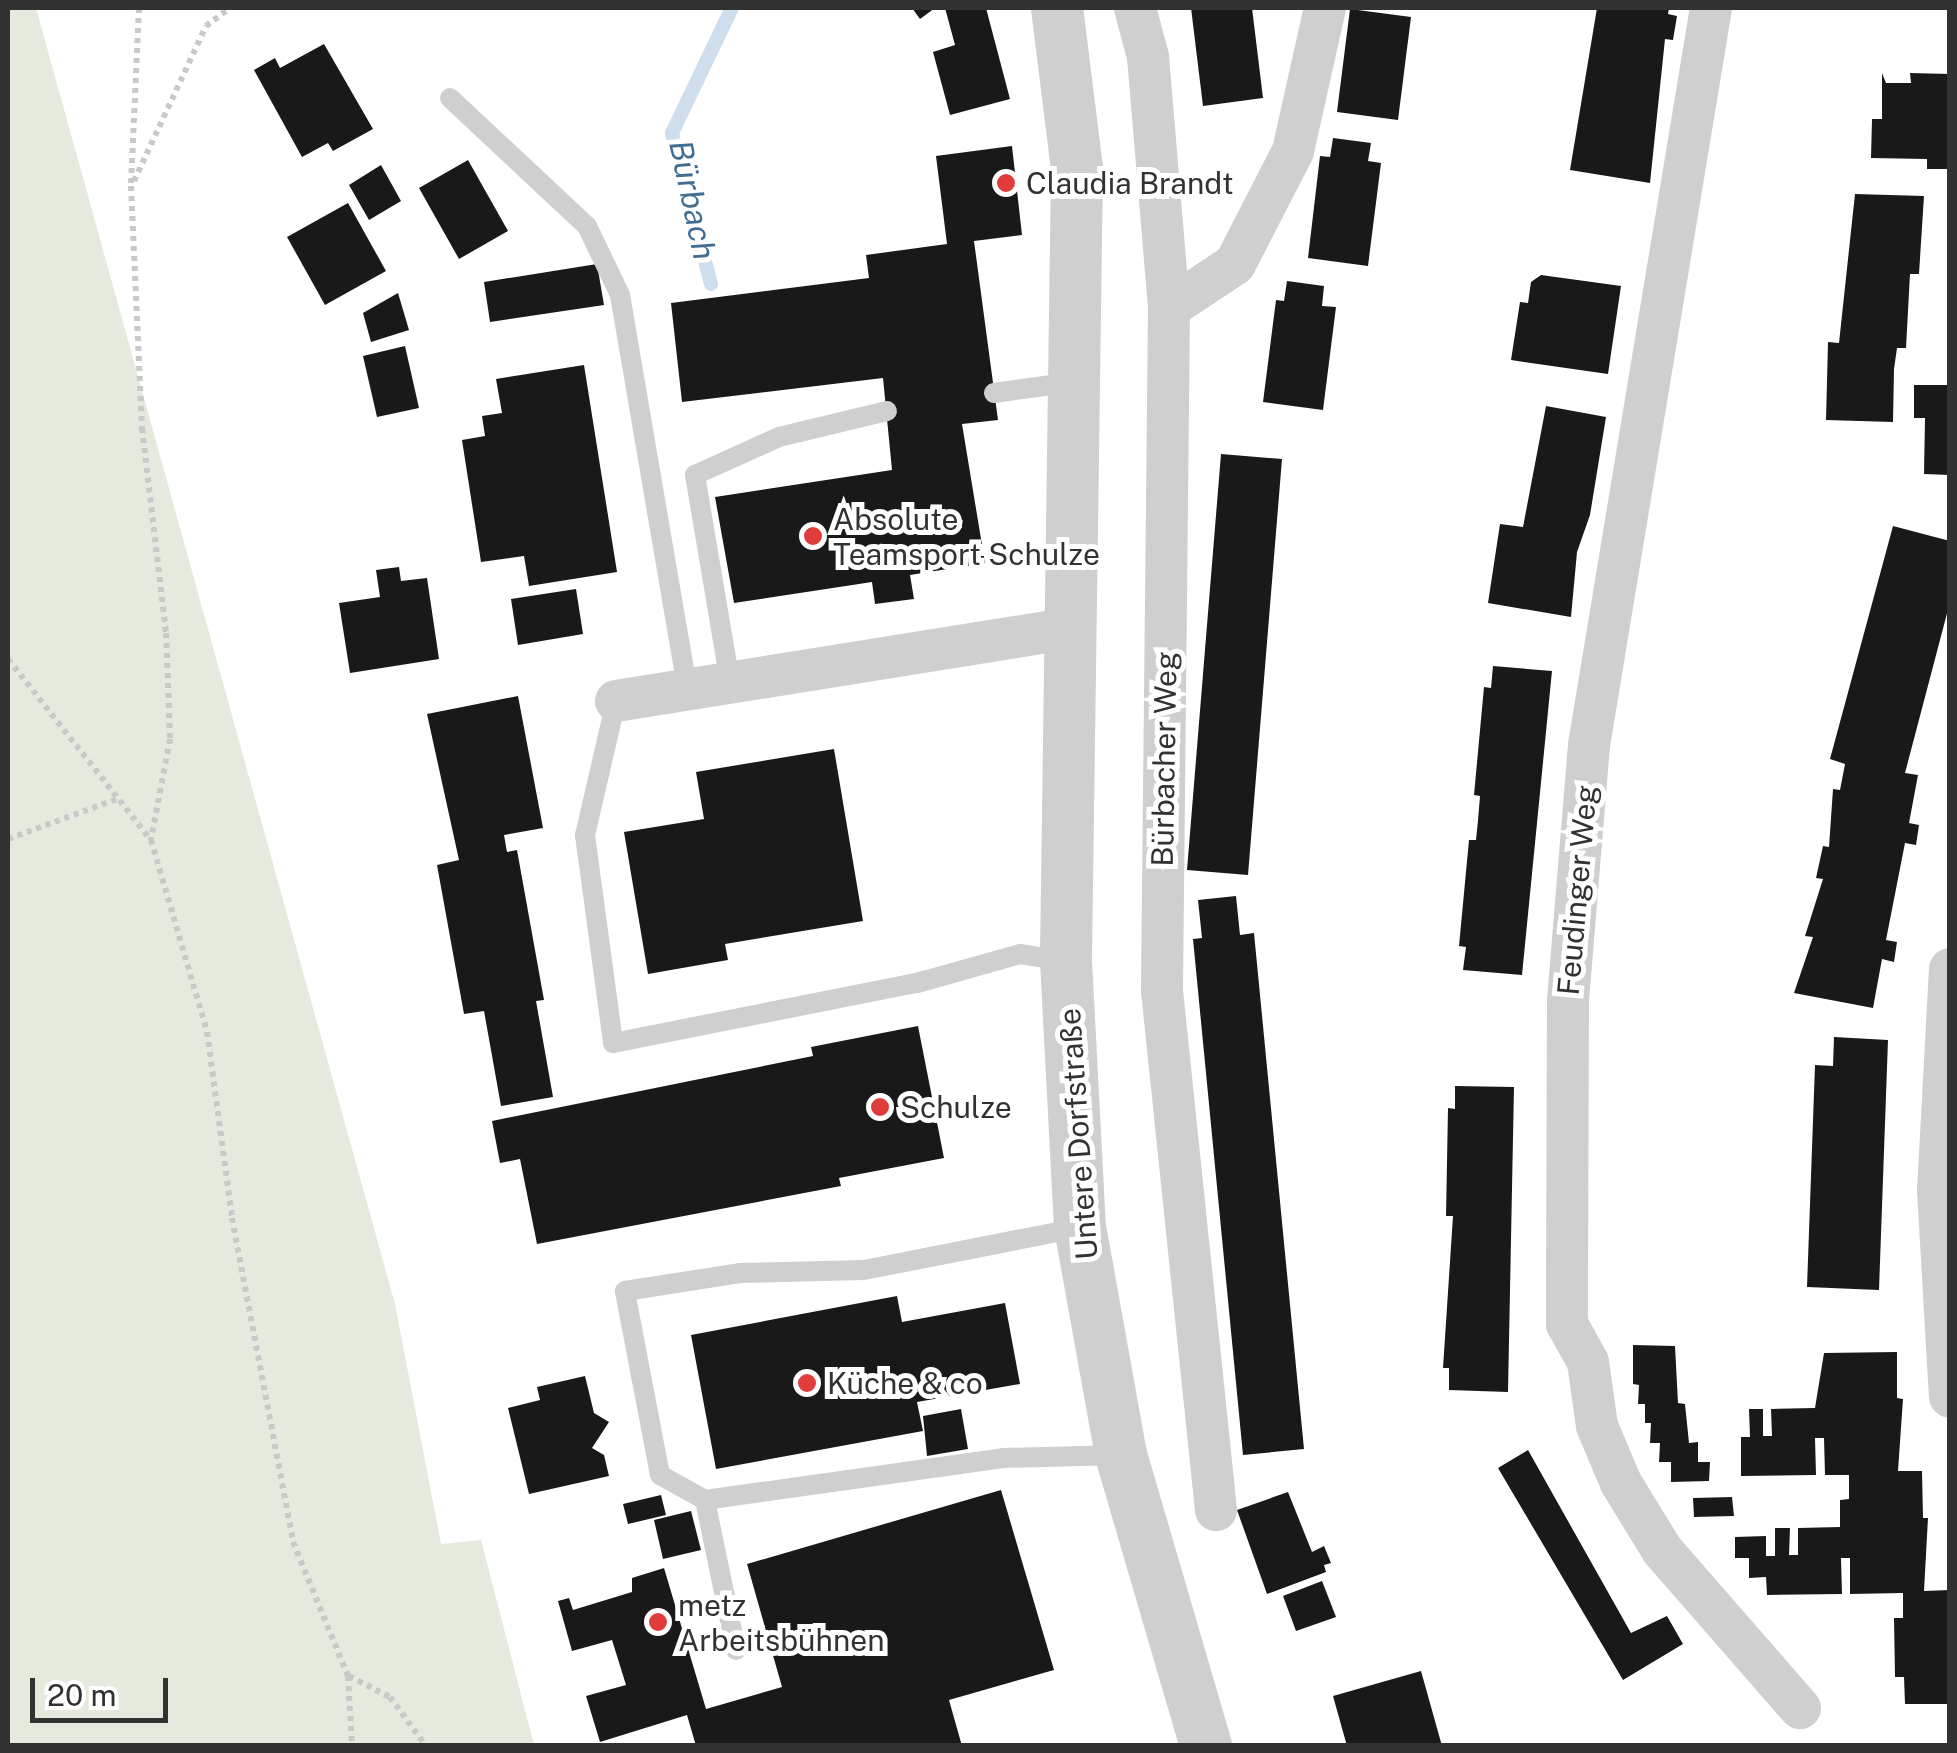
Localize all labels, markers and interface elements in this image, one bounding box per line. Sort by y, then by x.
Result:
water label: Bürbach [661,137,723,263]
place label: Claudia Brandt [1026,165,1234,201]
marker: Claudia Brandt [995,172,1017,194]
place label: Absolute Teamsport Schulze [833,501,1100,572]
marker: Absolute Teamsport Schulze [802,525,824,547]
street label: Bürbacher Weg [1144,651,1184,867]
street label: Feudinger Weg [1550,783,1604,997]
street label: Untere Dorfstraße [1051,1007,1105,1261]
place label: Schulze [900,1089,1012,1125]
marker: Schulze [869,1096,891,1118]
place label: Küche & co [827,1365,983,1401]
marker: Küche & co [796,1372,818,1394]
place label: metz Arbeitsbühnen [678,1587,885,1658]
marker: metz Arbeitsbühnen [647,1611,669,1633]
scale bar [35,1658,172,1720]
text: 20 m [47,1677,116,1713]

